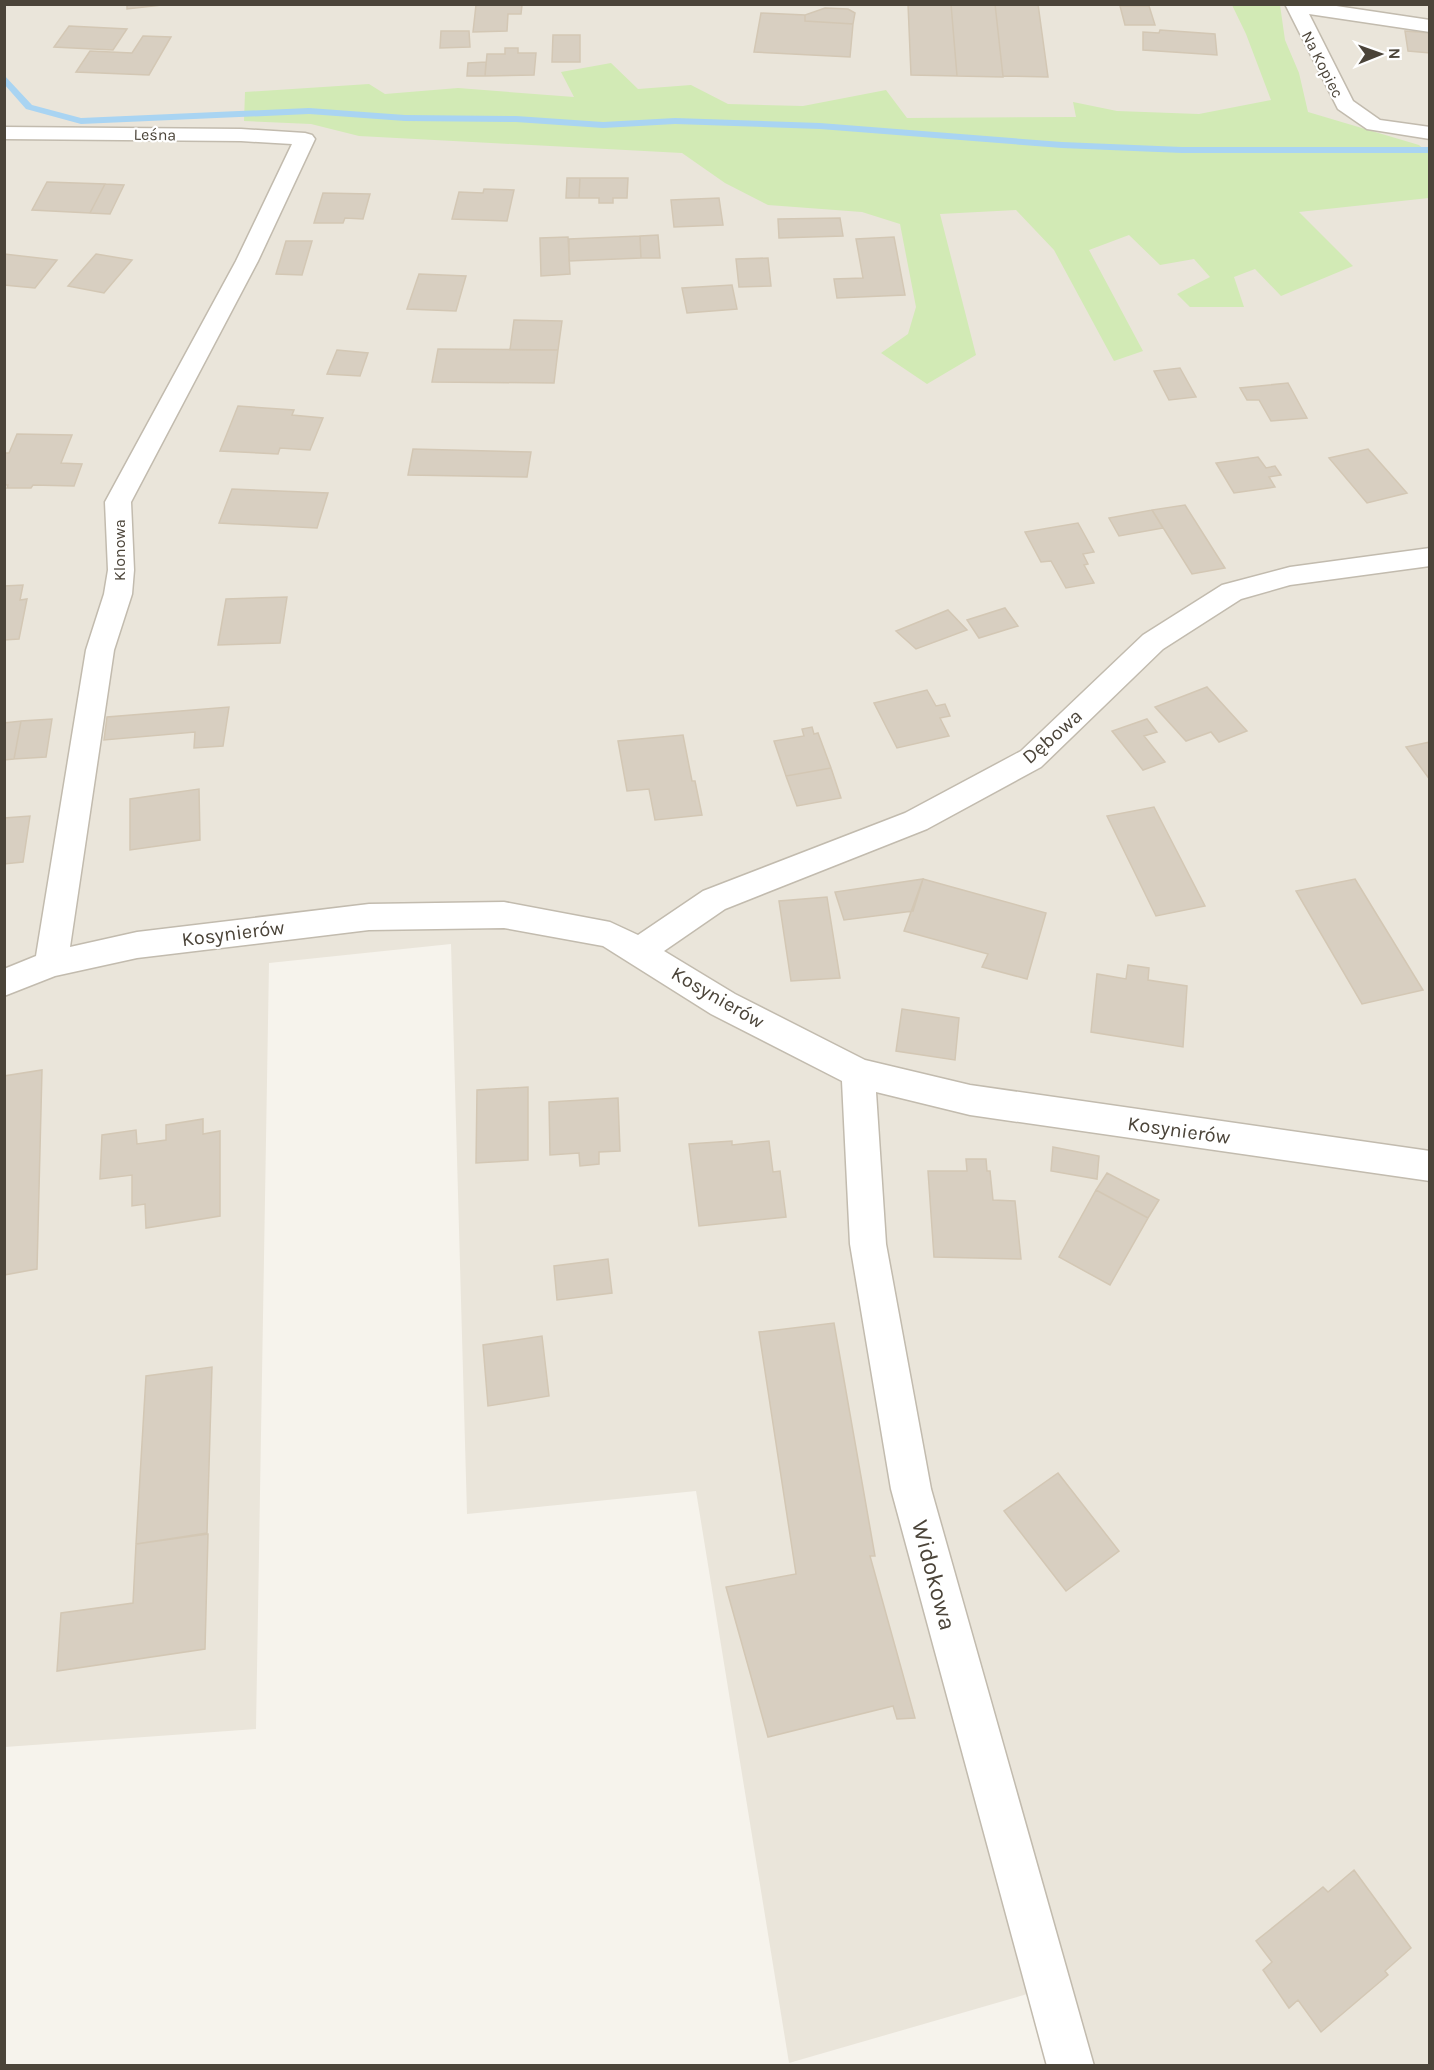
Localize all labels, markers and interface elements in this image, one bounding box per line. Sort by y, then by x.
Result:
north arrow [1350,24,1410,84]
street label: Na Kopiec [1298,28,1348,101]
text: N [1385,48,1404,60]
street label: Leśna [134,125,176,144]
street label: Klonowa [110,519,129,581]
street label: Dębowa [1018,704,1087,769]
street label: Kosynierów [180,916,286,951]
street label: Kosynierów [667,962,769,1034]
street label: Kosynierów [1126,1112,1232,1149]
street label: Widokowa [906,1517,962,1633]

